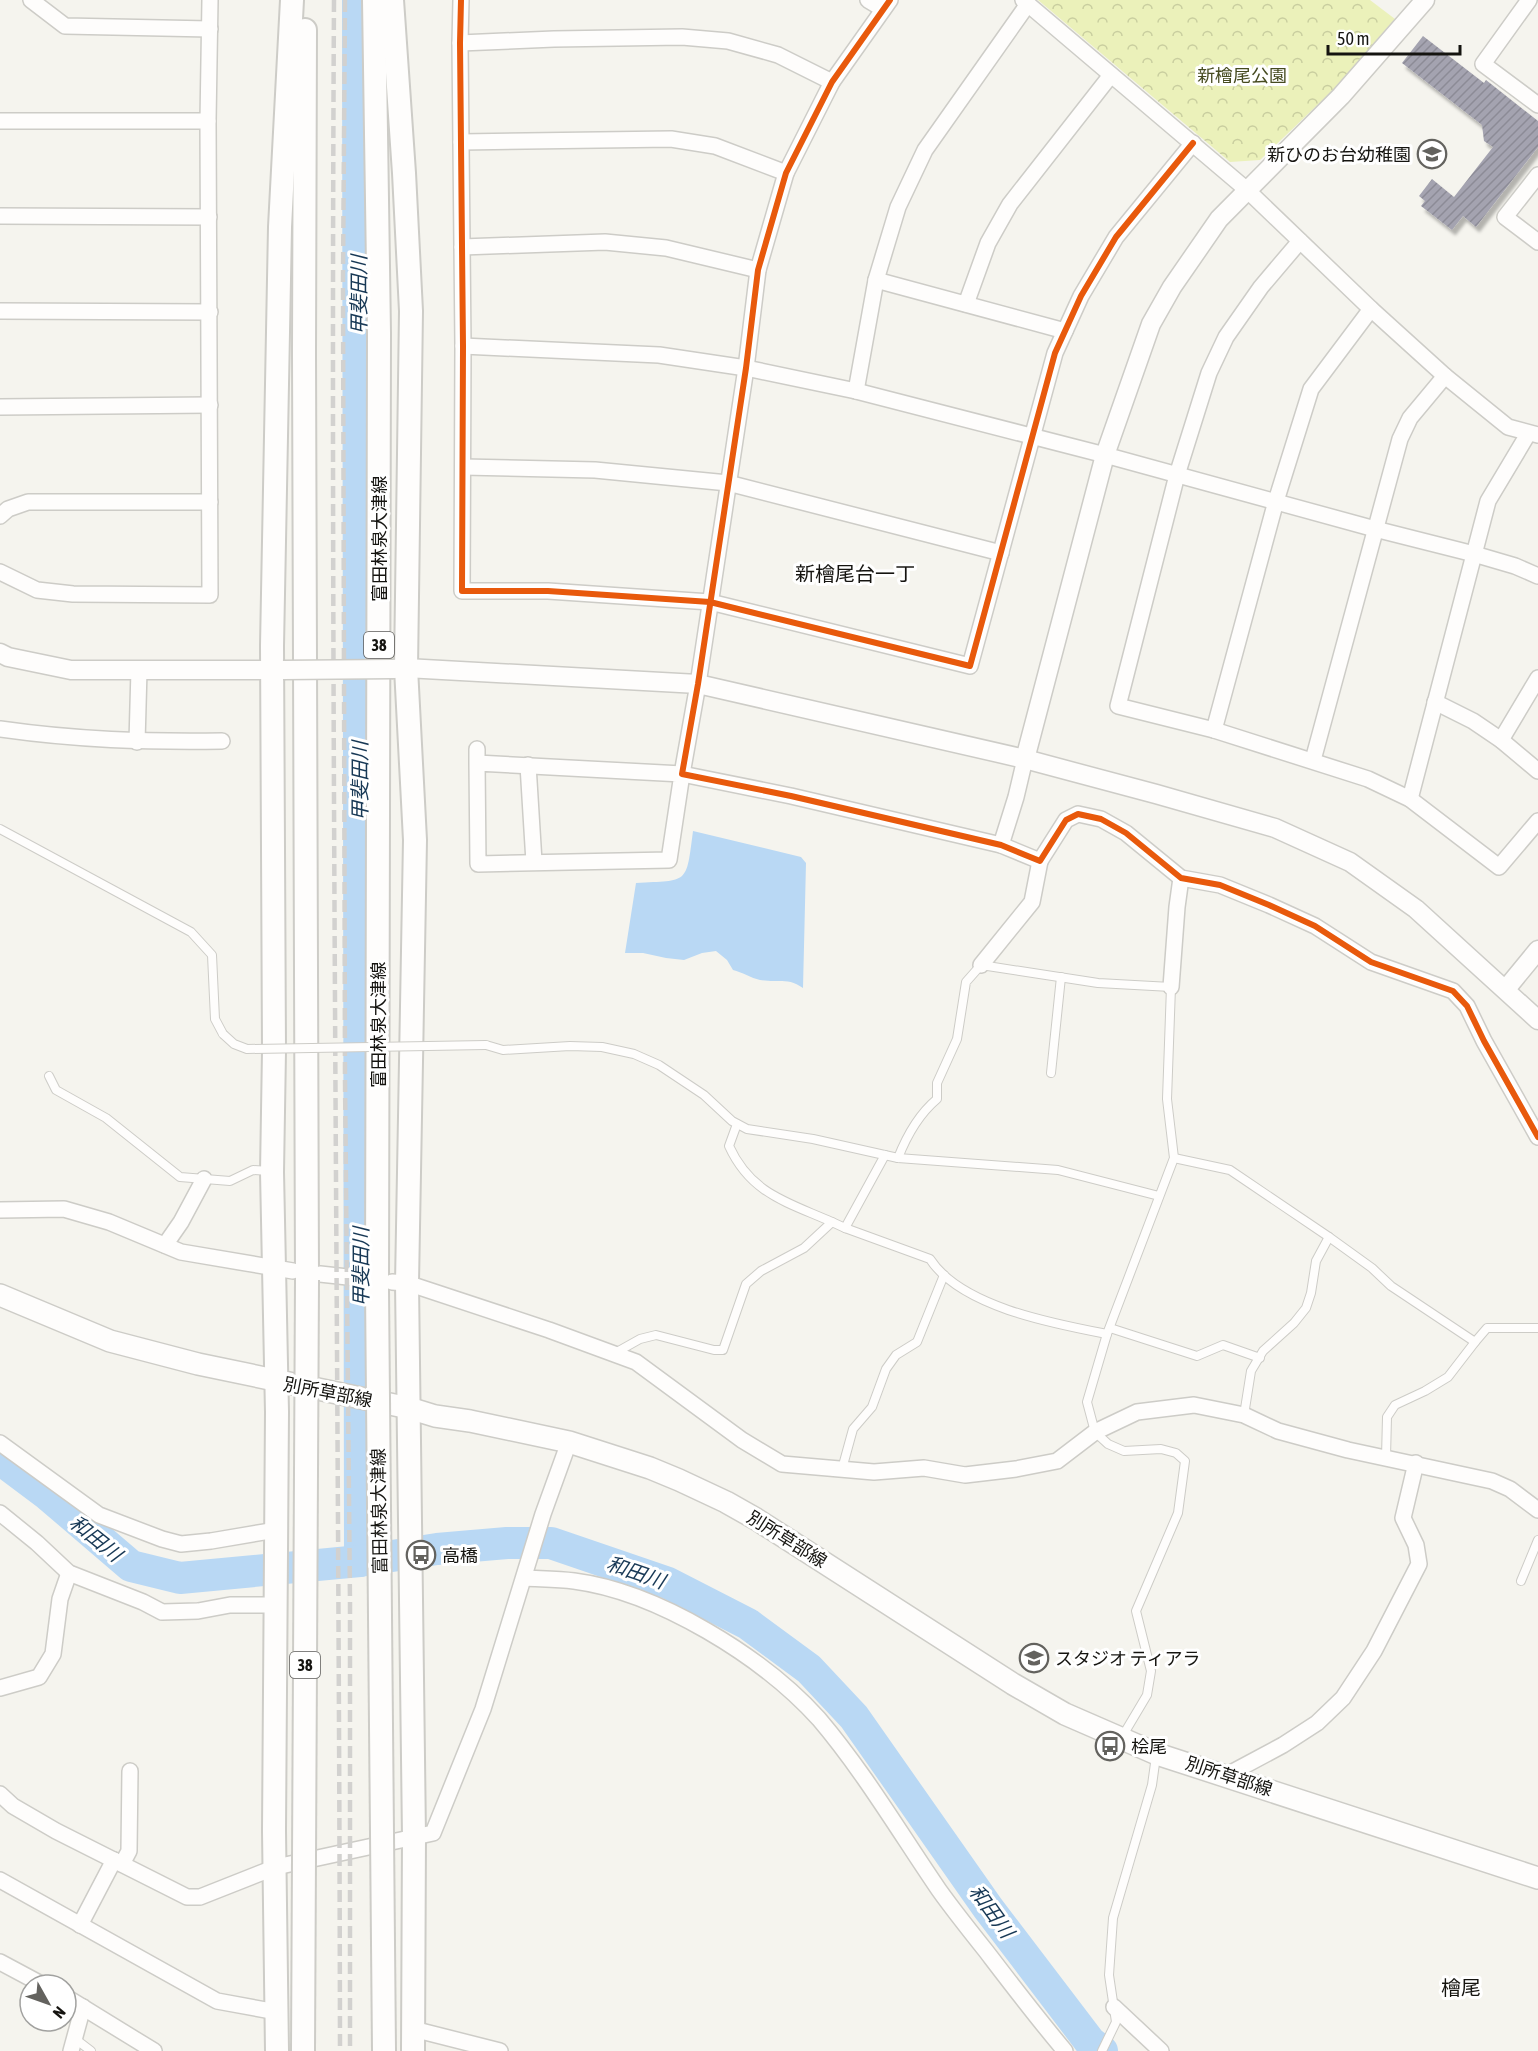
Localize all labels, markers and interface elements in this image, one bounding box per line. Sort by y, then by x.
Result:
scale bar [1328,18,1460,56]
text: 50 m [1337,28,1369,49]
park label: 新檜尾公園 [1197,65,1287,86]
school or university icon: 新ひのお台幼稚園 [1416,138,1448,170]
place label: 新ひのお台幼稚園 [1267,144,1411,165]
water label: 甲斐田川 [347,253,370,335]
street label: 富田林泉大津線 [369,476,390,602]
district label: 新檜尾台一丁 [795,562,915,585]
road number: 38 [364,632,394,658]
water label: 甲斐田川 [348,739,371,821]
street label: 富田林泉大津線 [368,962,389,1088]
water label: 甲斐田川 [349,1225,372,1307]
street label: 別所草部線 [282,1373,374,1411]
street label: 富田林泉大津線 [367,1448,391,1574]
street label: 別所草部線 [743,1506,831,1572]
water label: 和田川 [65,1510,128,1567]
bus stop icon: 高橋 [405,1539,437,1571]
place label: 高橋 [442,1545,478,1566]
water label: 和田川 [604,1551,670,1593]
school or university icon: スタジオ ティアラ [1018,1642,1050,1674]
place label: スタジオ ティアラ [1055,1648,1200,1669]
road number: 38 [290,1652,320,1678]
bus stop icon: 桧尾 [1094,1730,1126,1762]
place label: 桧尾 [1131,1736,1167,1757]
street label: 別所草部線 [1183,1752,1275,1800]
water label: 和田川 [965,1880,1020,1944]
north arrow [18,1973,78,2033]
district label: 檜尾 [1441,1976,1481,1999]
text: N [50,2003,69,2022]

